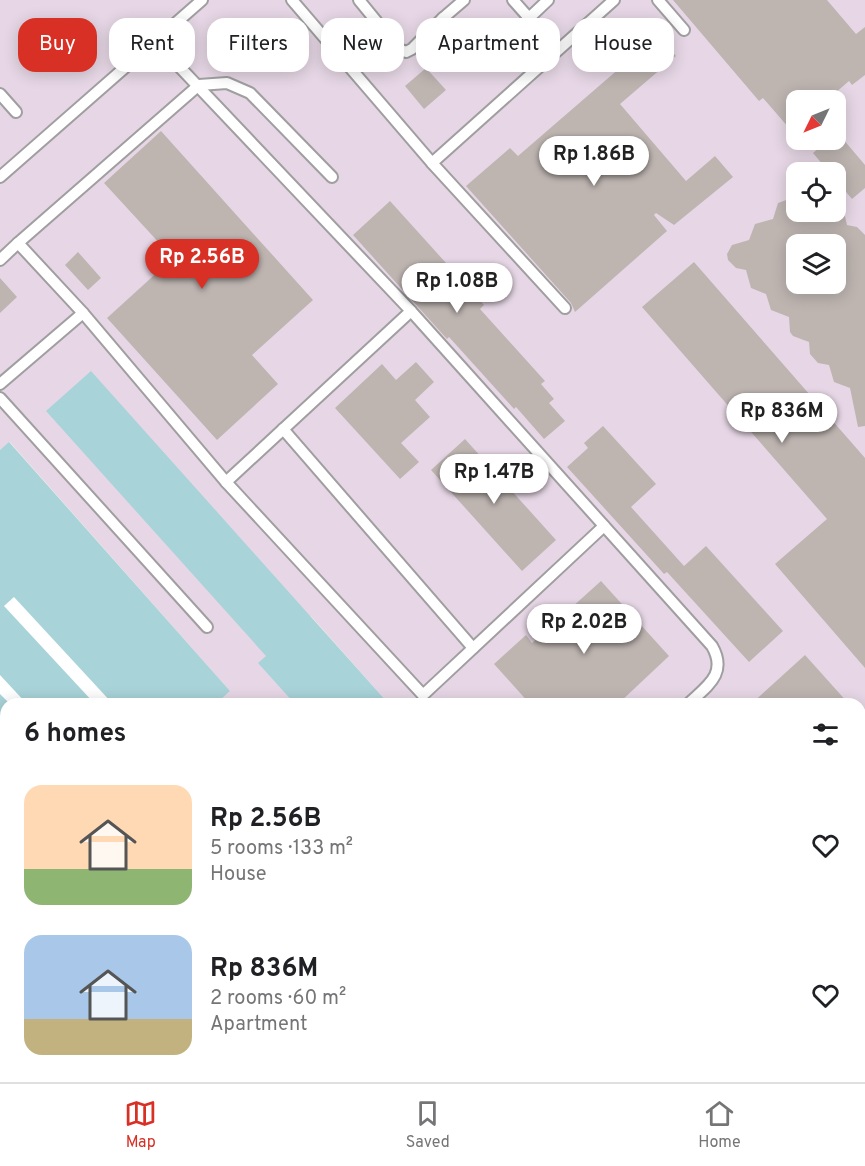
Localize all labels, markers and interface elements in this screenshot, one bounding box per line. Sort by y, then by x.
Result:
chip: Buy [18,18,97,72]
chip: Rent [109,18,195,72]
chip: Filters [207,18,309,72]
chip: New [321,18,404,72]
chip: Apartment [416,18,560,72]
chip: House [572,18,674,72]
north arrow [786,90,846,150]
map controls [786,90,846,294]
pin: Rp 1.86B [532,136,656,187]
text: Rp 1.86B [553,142,635,168]
button: locate [786,162,846,222]
button: layers [786,234,846,294]
pin: Rp 2.56B [140,239,264,290]
text: Rp 2.56B [159,245,245,271]
pin: Rp 1.08B [395,263,519,314]
text: Rp 1.08B [416,269,498,295]
pin: Rp 836M [727,393,837,444]
text: Rp 836M [740,399,824,425]
pin: Rp 1.47B [432,454,556,505]
text: Rp 1.47B [454,460,534,486]
pin: Rp 2.02B [522,604,646,655]
text: Rp 2.02B [541,610,627,636]
text: 6 homes [24,718,126,751]
icon: filters [809,718,842,751]
text: Rp 2.56B [210,803,321,836]
icon: home [72,809,144,881]
icon: heart [809,829,842,862]
text: 5 rooms · 133 m² [210,836,353,862]
text: House [210,862,266,888]
text: Rp 836M [210,953,318,986]
icon: home [72,959,144,1031]
icon: heart [809,979,842,1012]
text: 2 rooms · 60 m² [210,986,346,1012]
text: Apartment [210,1012,308,1038]
tab: Map [124,1097,157,1153]
tab: Saved [406,1097,450,1153]
tab: Home [698,1097,741,1153]

